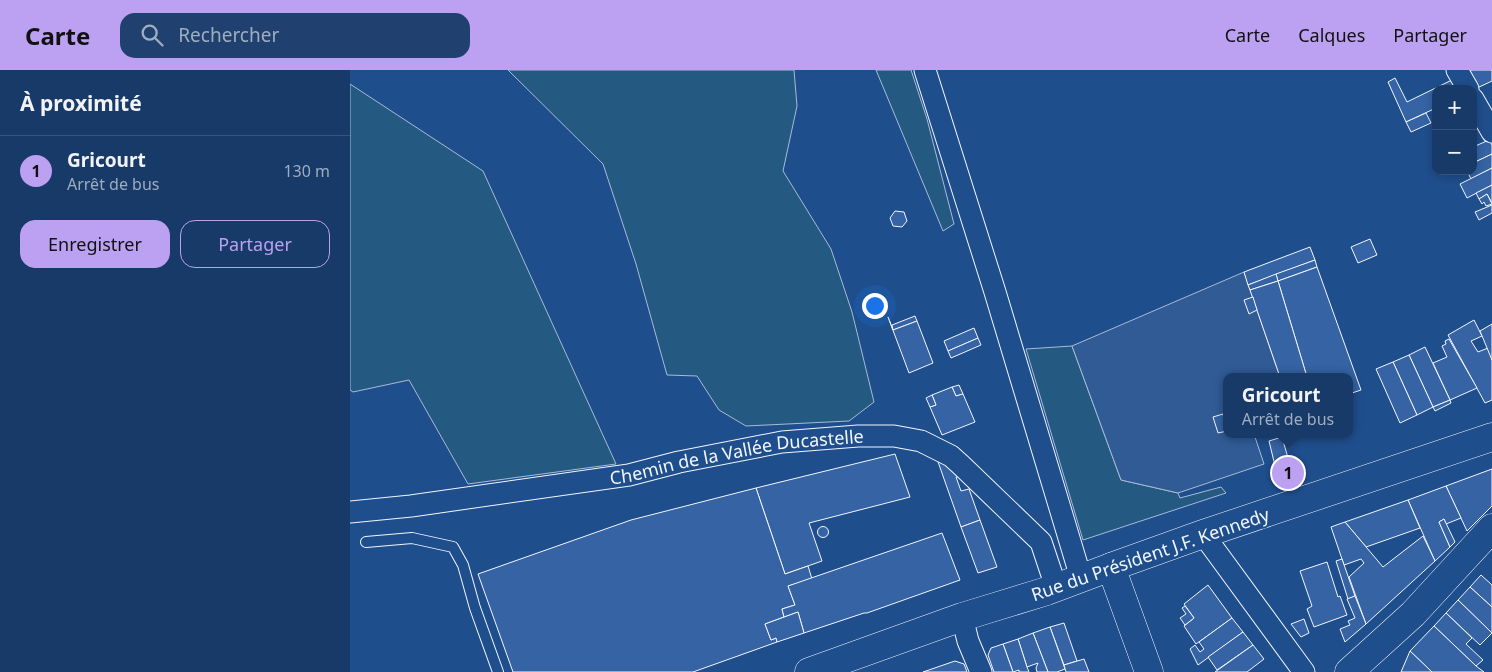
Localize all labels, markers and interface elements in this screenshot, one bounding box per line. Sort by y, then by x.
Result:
search box [120,13,470,58]
text: Carte [25,19,90,52]
icon: search [138,21,166,49]
text: Rechercher [178,22,279,48]
text: Carte [1225,23,1270,47]
text: Calques [1298,23,1365,47]
text: Partager [1393,23,1467,47]
map controls [1432,85,1477,175]
button: + [1432,85,1477,130]
text: À proximité [20,89,142,117]
button: − [1432,130,1477,175]
text: Gricourt [67,147,146,173]
text: 1 [31,160,41,182]
text: 130 m [283,160,330,182]
text: Arrêt de bus [67,173,160,195]
button: Enregistrer [20,220,170,268]
button: Partager [180,220,330,268]
your location [862,293,888,319]
popup [1223,373,1353,438]
text: Gricourt [1242,382,1320,408]
text: Arrêt de bus [1242,408,1334,430]
street label: Chemin de la Vallée Ducastelle [608,424,864,490]
pin: 1 [1272,454,1304,492]
street label: Rue du Président J.F. Kennedy [1028,502,1273,606]

